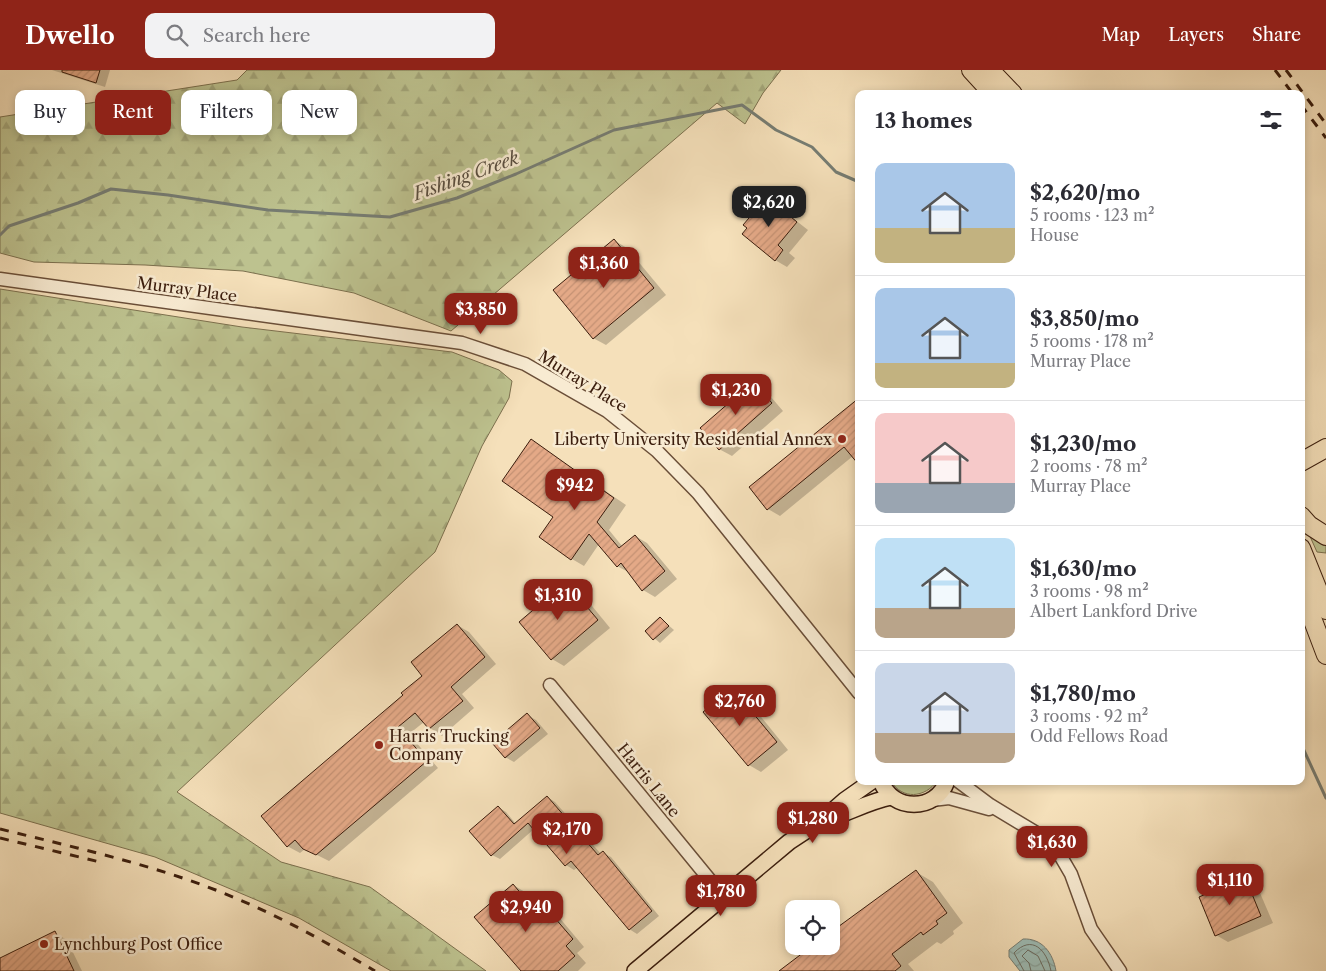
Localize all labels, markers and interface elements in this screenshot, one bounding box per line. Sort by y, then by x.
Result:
search box [145,13,495,58]
text: Dwello [25,21,115,50]
icon: search [163,21,191,49]
text: Search here [203,24,310,47]
text: Map [1102,24,1140,46]
text: Layers [1168,24,1224,46]
text: Share [1252,24,1301,46]
chip: Buy [15,90,85,135]
chip: Rent [95,90,171,135]
chip: Filters [181,90,272,135]
chip: New [282,90,357,135]
icon: filters [1257,106,1285,134]
text: 13 homes [875,108,973,133]
water label: Fishing Creek [408,147,522,206]
text: $2,620/mo [1030,180,1140,205]
icon: home [915,183,975,243]
pin: $2,620 [728,186,810,228]
text: $2,620 [743,192,795,212]
text: 5 rooms · 123 m² [1030,205,1154,225]
text: House [1030,225,1079,245]
pin: $1,360 [563,246,645,289]
text: $1,360 [579,253,629,273]
street label: Murray Place [136,272,238,306]
pin: $3,850 [440,292,522,335]
text: $3,850 [455,299,507,319]
text: $3,850/mo [1030,306,1139,331]
icon: home [915,308,975,368]
text: 5 rooms · 178 m² [1030,331,1154,351]
street label: Murray Place [535,346,631,416]
text: Murray Place [1030,351,1131,371]
pin: $1,230 [695,374,777,416]
text: $1,230 [711,380,761,400]
place label: Liberty University Residential Annex [554,429,833,449]
text: $1,230/mo [1030,431,1136,456]
marker: Liberty University Residential Annex [836,433,848,445]
icon: home [915,433,975,493]
text: 2 rooms · 78 m² [1030,456,1148,476]
pin: $942 [545,468,605,511]
text: $942 [556,475,594,495]
text: Murray Place [1030,476,1131,496]
text: $1,630/mo [1030,556,1137,581]
icon: home [915,558,975,618]
pin: $1,310 [517,578,599,621]
text: 3 rooms · 98 m² [1030,581,1149,601]
text: $1,310 [535,585,581,605]
text: Albert Lankford Drive [1030,601,1197,621]
text: $1,780/mo [1030,681,1136,706]
icon: home [915,683,975,743]
pin: $2,760 [699,684,781,727]
text: $2,760 [715,691,765,711]
text: 3 rooms · 92 m² [1030,706,1148,726]
place label: Harris Trucking Company [389,726,509,764]
text: Odd Fellows Road [1030,726,1168,746]
marker: Harris Trucking Company [373,739,385,751]
street label: Harris Lane [613,739,685,821]
pin: $1,280 [772,802,854,844]
text: $1,280 [788,808,838,828]
pin: $2,170 [526,812,608,855]
text: $2,170 [543,819,591,839]
pin: $1,630 [1011,826,1093,868]
text: $1,630 [1027,832,1077,852]
pin: $1,110 [1189,864,1271,906]
text: $1,110 [1208,870,1252,890]
pin: $1,780 [680,874,762,917]
text: $1,780 [697,881,745,901]
pin: $2,940 [485,890,567,933]
text: $2,940 [500,897,552,917]
map controls [785,900,840,955]
button: locate [785,900,840,955]
place label: Lynchburg Post Office [54,934,223,954]
marker: Lynchburg Post Office [38,938,50,950]

